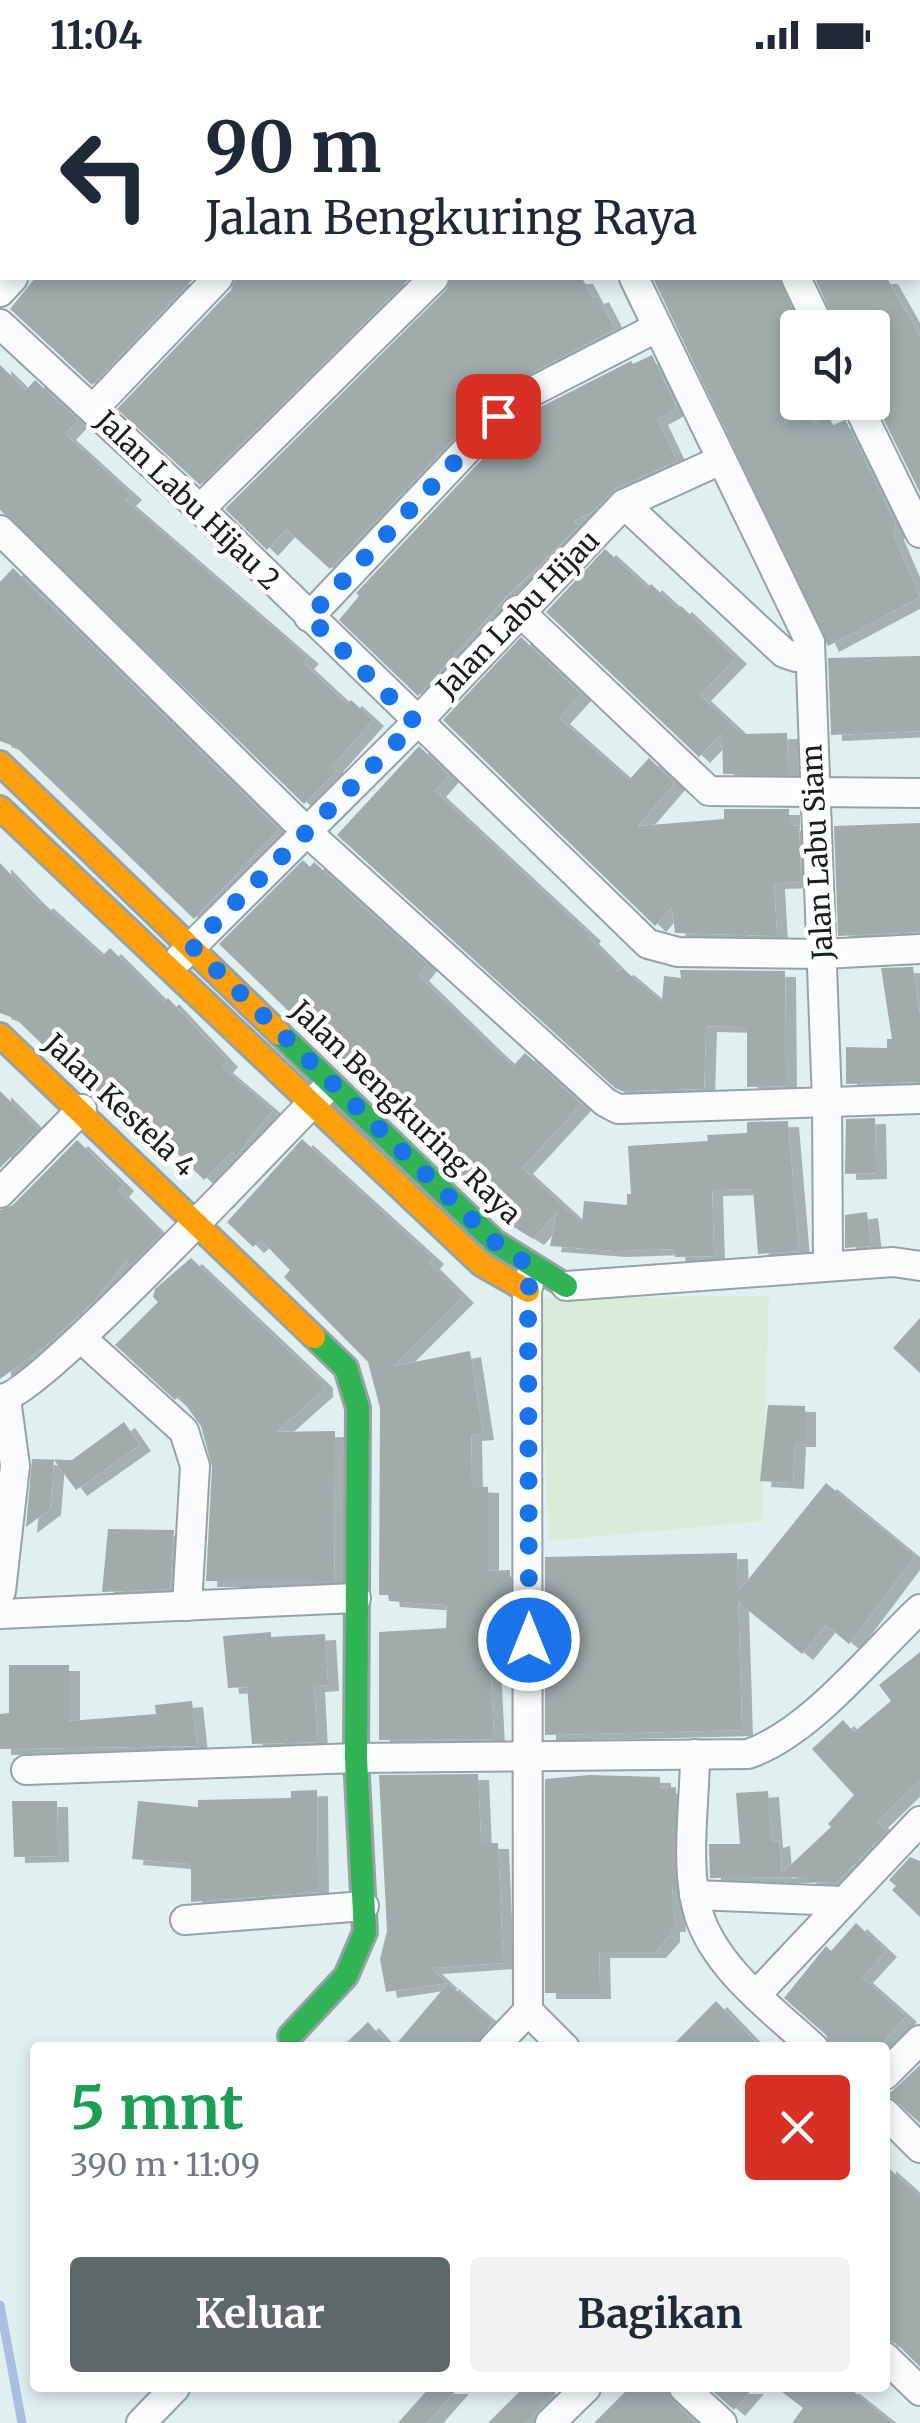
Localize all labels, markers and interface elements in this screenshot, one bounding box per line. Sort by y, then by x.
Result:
text: 11:04 [50,12,142,59]
text: 90 m [205,103,382,191]
icon: left [40,110,170,240]
text: Jalan Bengkuring Raya [205,190,697,246]
map controls [780,310,890,420]
button: sound [780,310,890,420]
pin [456,374,541,459]
icon: arrive [471,389,526,444]
street label: Jalan Labu Hijau 2 [88,402,288,597]
street label: Jalan Labu Hijau [428,523,607,706]
street label: Jalan Labu Siam [793,743,841,962]
street label: Jalan Bengkuring Raya [283,992,529,1231]
street label: Jalan Kestela 4 [36,1025,203,1184]
position arrow [477,1588,581,1692]
text: 5 mnt [70,2070,244,2145]
button: close [745,2075,850,2180]
text: 390 m · 11:09 [70,2145,260,2185]
button: Keluar [70,2257,450,2372]
button: Bagikan [470,2257,850,2372]

